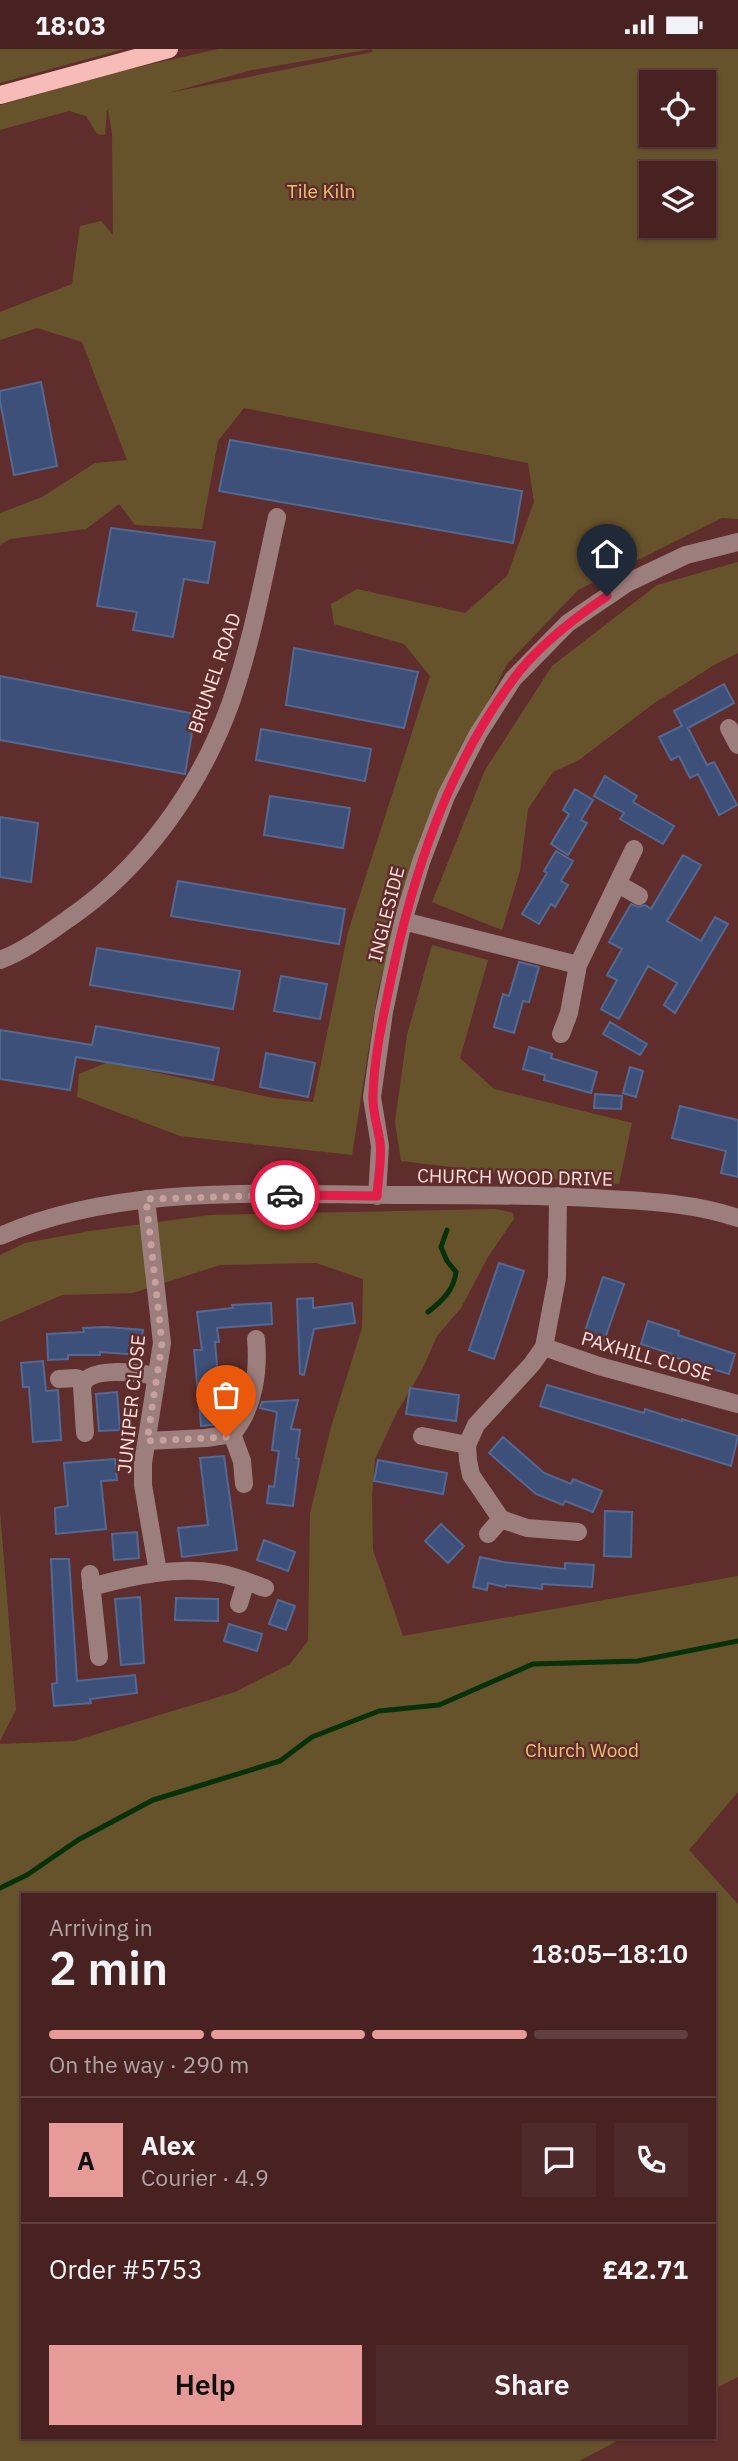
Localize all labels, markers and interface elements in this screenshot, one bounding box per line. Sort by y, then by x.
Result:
text: 18:03 [35,8,106,42]
map controls [639,70,716,238]
button: locate [639,70,716,147]
button: layers [639,161,716,238]
park label: Tile Kiln [287,179,355,203]
pin [577,524,637,596]
icon: home [588,535,626,573]
street label: BRUNEL ROAD [182,610,246,736]
street label: INGLESIDE [363,864,409,964]
courier [250,1160,320,1230]
street label: CHURCH WOOD DRIVE [417,1163,613,1191]
icon: car [266,1176,304,1214]
street label: PAXHILL CLOSE [579,1326,715,1386]
street label: JUNIPER CLOSE [112,1334,150,1474]
pin [196,1365,256,1437]
icon: bag [207,1376,245,1414]
park label: Church Wood [525,1738,639,1762]
text: Arriving in [49,1912,153,1942]
text: 18:05–18:10 [531,1936,688,1970]
text: 2 min [49,1938,168,1998]
text: On the way · 290 m [49,2049,249,2079]
button: chat [522,2123,596,2197]
button: phone [614,2123,688,2197]
text: Alex [141,2128,195,2162]
text: A [77,2143,95,2177]
text: Courier · 4.9 [141,2162,269,2192]
text: Order #5753 [49,2252,203,2286]
text: £42.71 [602,2252,688,2286]
button: Help [49,2345,362,2425]
button: Share [376,2345,688,2425]

